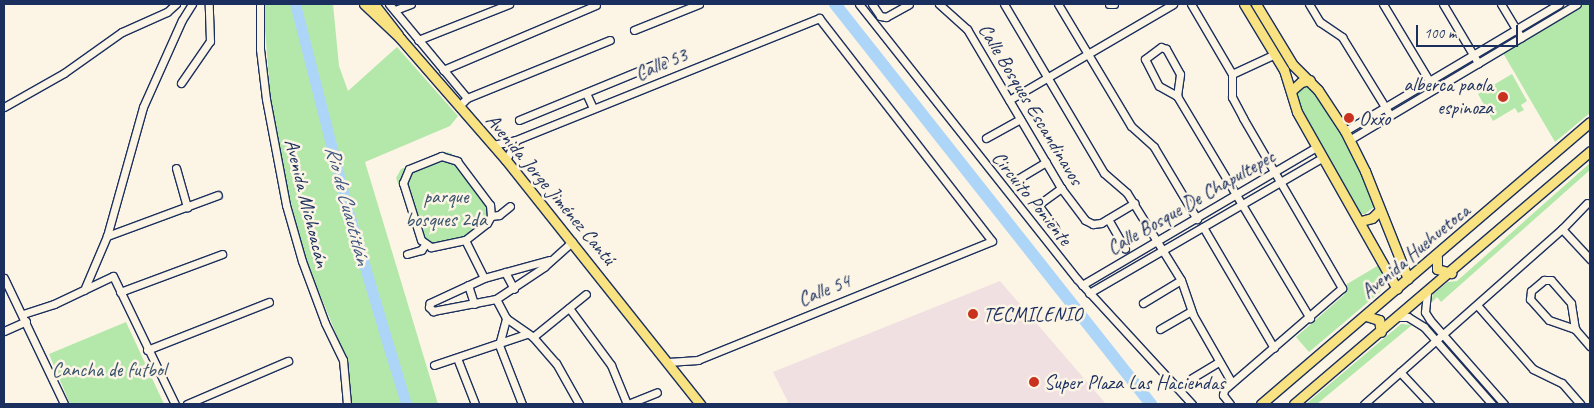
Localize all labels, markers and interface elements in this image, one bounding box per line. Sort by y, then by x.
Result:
scale bar [1419,15,1522,47]
street label: Calle Bosques Escandinavos [973,18,1089,190]
text: 100 m [1424,24,1456,43]
street label: Calle 53 [631,42,691,86]
place label: alberca paola espinoza [1403,73,1493,120]
marker: alberca paola espinoza [1497,91,1509,103]
place label: Oxxo [1359,106,1390,130]
street label: Avenida Jorge Jiménez Cantú [480,108,622,270]
marker: Oxxo [1343,112,1355,124]
street label: Avenida Michoacán [279,136,335,270]
water label: Rio de Cuautitlán [320,143,376,267]
street label: Calle Bosque De Chapultepec [1103,144,1279,260]
street label: Circuito Poniente [987,146,1077,250]
park label: parque bosques 2da [405,184,487,231]
street label: Avenida Huehuetoca [1356,199,1474,303]
street label: Calle 54 [794,269,854,311]
place label: TECMILENIO [983,302,1082,326]
marker: TECMILENIO [967,308,979,320]
park label: Cancha de futbol [52,357,166,381]
place label: Super Plaza Las Haciendas [1044,370,1226,394]
marker: Super Plaza Las Haciendas [1028,376,1040,388]

